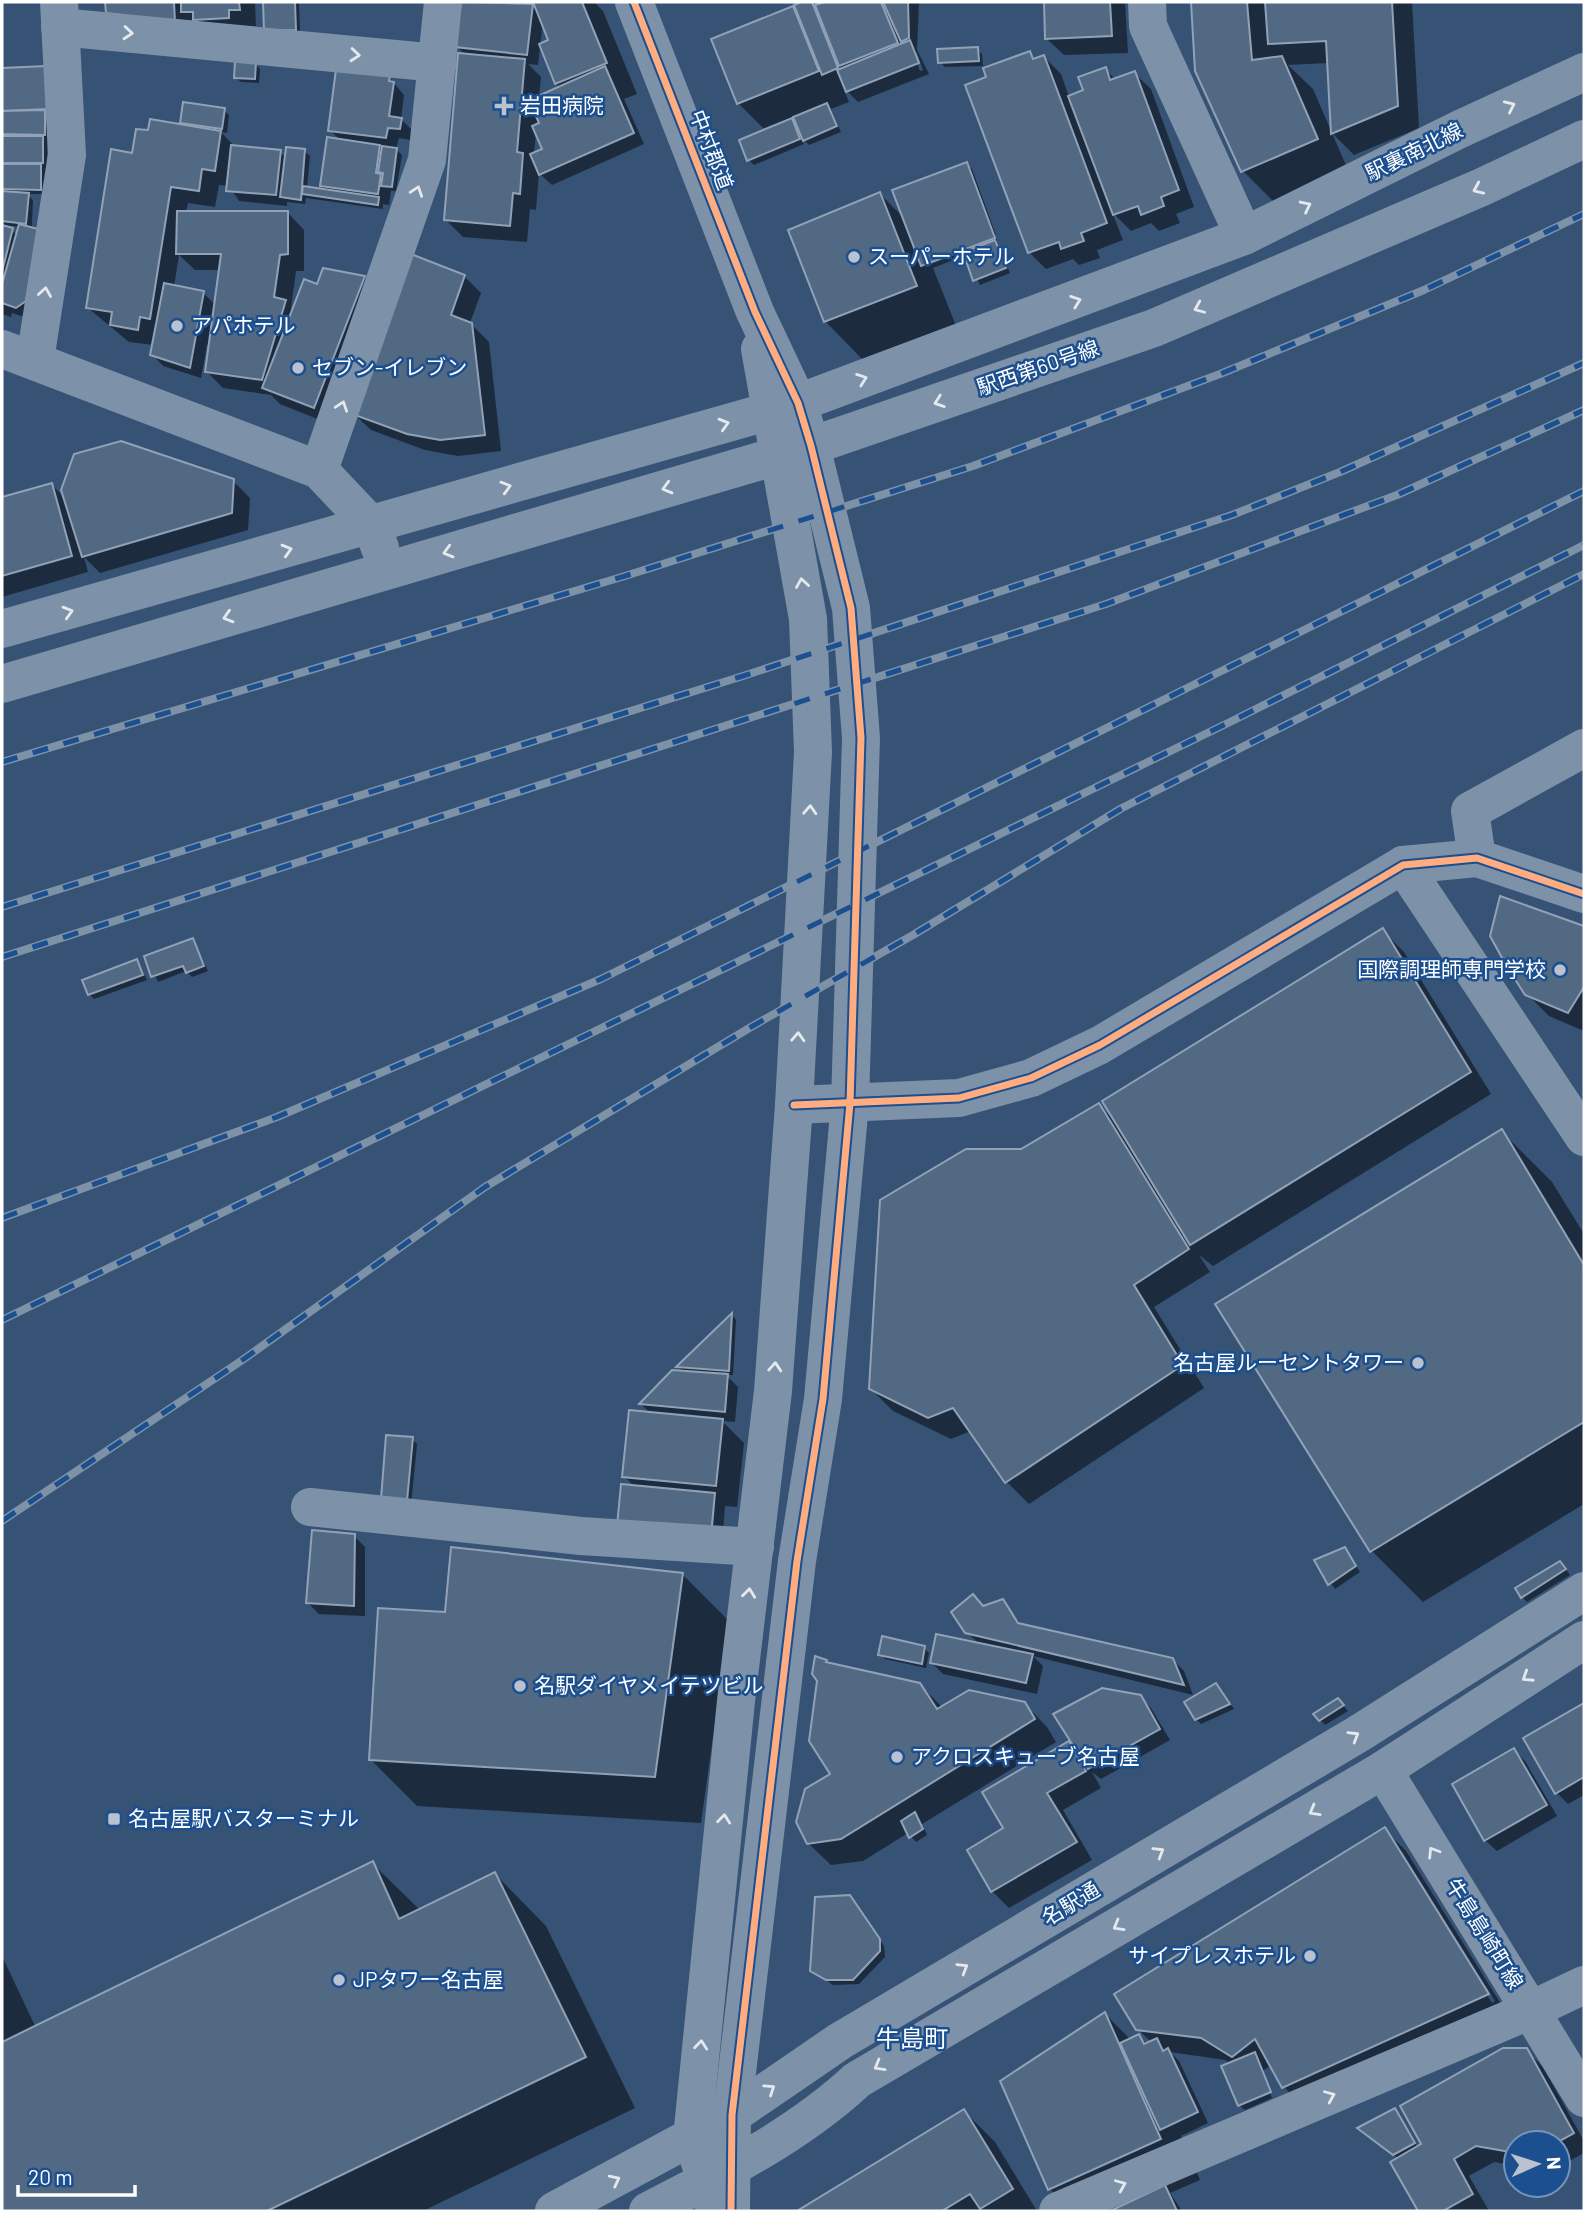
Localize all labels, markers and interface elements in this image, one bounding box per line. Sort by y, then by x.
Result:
one-way arrow [123,25,134,40]
one-way arrow [350,47,361,62]
place label: 岩田病院 [520,92,604,117]
marker: 岩田病院 [494,96,514,116]
one-way arrow [1503,100,1515,114]
street label: 中村郡道 [686,106,739,193]
street label: 駅裏南北線 [1361,116,1466,185]
one-way arrow [1473,180,1485,194]
one-way arrow [409,185,423,197]
one-way arrow [1299,200,1311,214]
place label: スーパーホテル [868,243,1015,268]
marker: スーパーホテル [846,249,862,265]
one-way arrow [38,287,53,298]
one-way arrow [1069,295,1081,309]
one-way arrow [1193,300,1206,314]
place label: アパホテル [191,312,296,337]
marker: アパホテル [169,318,185,334]
street label: 駅西第60号線 [973,334,1102,399]
place label: セブン-イレブン [312,354,467,379]
marker: セブン-イレブン [290,360,306,376]
one-way arrow [856,374,868,388]
one-way arrow [933,394,945,408]
one-way arrow [334,400,348,412]
one-way arrow [718,418,730,432]
one-way arrow [661,479,673,494]
one-way arrow [499,481,511,496]
one-way arrow [442,543,454,558]
one-way arrow [281,544,293,558]
one-way arrow [795,577,810,589]
one-way arrow [62,605,74,620]
one-way arrow [222,608,234,623]
one-way arrow [802,804,817,815]
place label: 国際調理師専門学校 [1357,956,1546,981]
marker: 国際調理師専門学校 [1552,962,1568,978]
one-way arrow [790,1031,805,1042]
place label: 名古屋ルーセントタワー [1173,1349,1404,1374]
marker: 名古屋ルーセントタワー [1410,1355,1426,1371]
one-way arrow [767,1361,782,1372]
one-way arrow [742,1587,757,1599]
one-way arrow [1522,1668,1535,1681]
place label: 名駅ダイヤメイテツビル [534,1672,764,1697]
marker: 名駅ダイヤメイテツビル [512,1678,528,1694]
one-way arrow [1347,1731,1360,1744]
place label: アクロスキューブ名古屋 [911,1743,1140,1768]
marker: アクロスキューブ名古屋 [889,1749,905,1765]
one-way arrow [1308,1803,1321,1816]
place label: 名古屋駅バスターミナル [128,1805,359,1830]
marker: 名古屋駅バスターミナル [106,1811,122,1827]
one-way arrow [716,1813,731,1824]
one-way arrow [1429,1846,1442,1859]
one-way arrow [1151,1847,1164,1860]
street label: 牛島島崎町線 [1441,1873,1529,1993]
street label: 名駅通 [1037,1876,1104,1930]
one-way arrow [1112,1918,1125,1931]
place label: サイプレスホテル [1128,1942,1296,1967]
marker: サイプレスホテル [1302,1948,1318,1964]
one-way arrow [956,1964,969,1977]
place label: JPタワー名古屋 [353,1966,504,1991]
marker: JPタワー名古屋 [331,1972,347,1988]
district label: 牛島町 [876,2023,948,2052]
one-way arrow [693,2039,708,2051]
one-way arrow [874,2058,887,2071]
one-way arrow [763,2084,776,2097]
one-way arrow [1323,2090,1335,2104]
north arrow [1502,2129,1572,2199]
scale bar [18,2154,135,2198]
text: N [1543,2156,1566,2170]
text: 20 m [28,2164,73,2189]
one-way arrow [608,2174,620,2188]
one-way arrow [1114,2179,1126,2193]

